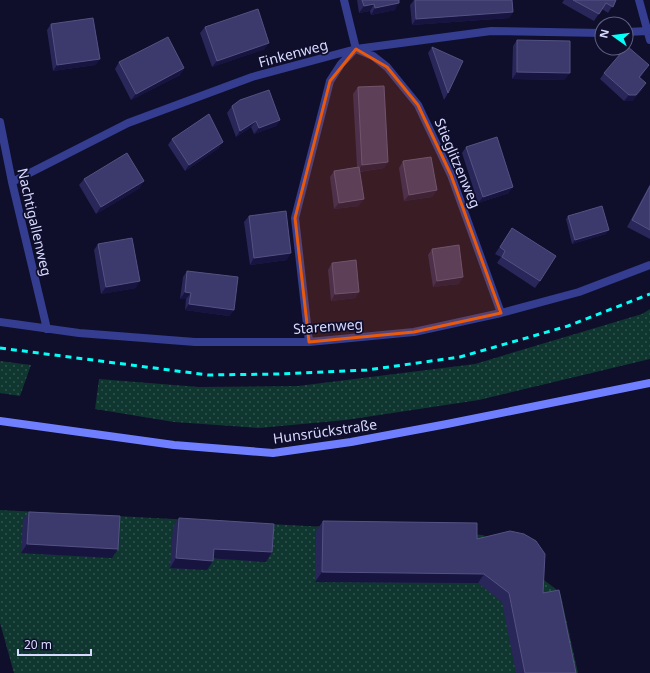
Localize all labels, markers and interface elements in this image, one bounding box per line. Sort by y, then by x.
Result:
north arrow [594,16,634,56]
text: N [595,27,612,40]
street label: Finkenweg [256,35,330,71]
street label: Stieglitzenweg [431,115,485,211]
street label: Nachtigallenweg [13,166,57,278]
street label: Starenweg [292,314,364,338]
street label: Hunsrückstraße [272,414,378,448]
scale bar [18,631,91,657]
text: 20 m [24,636,52,653]

